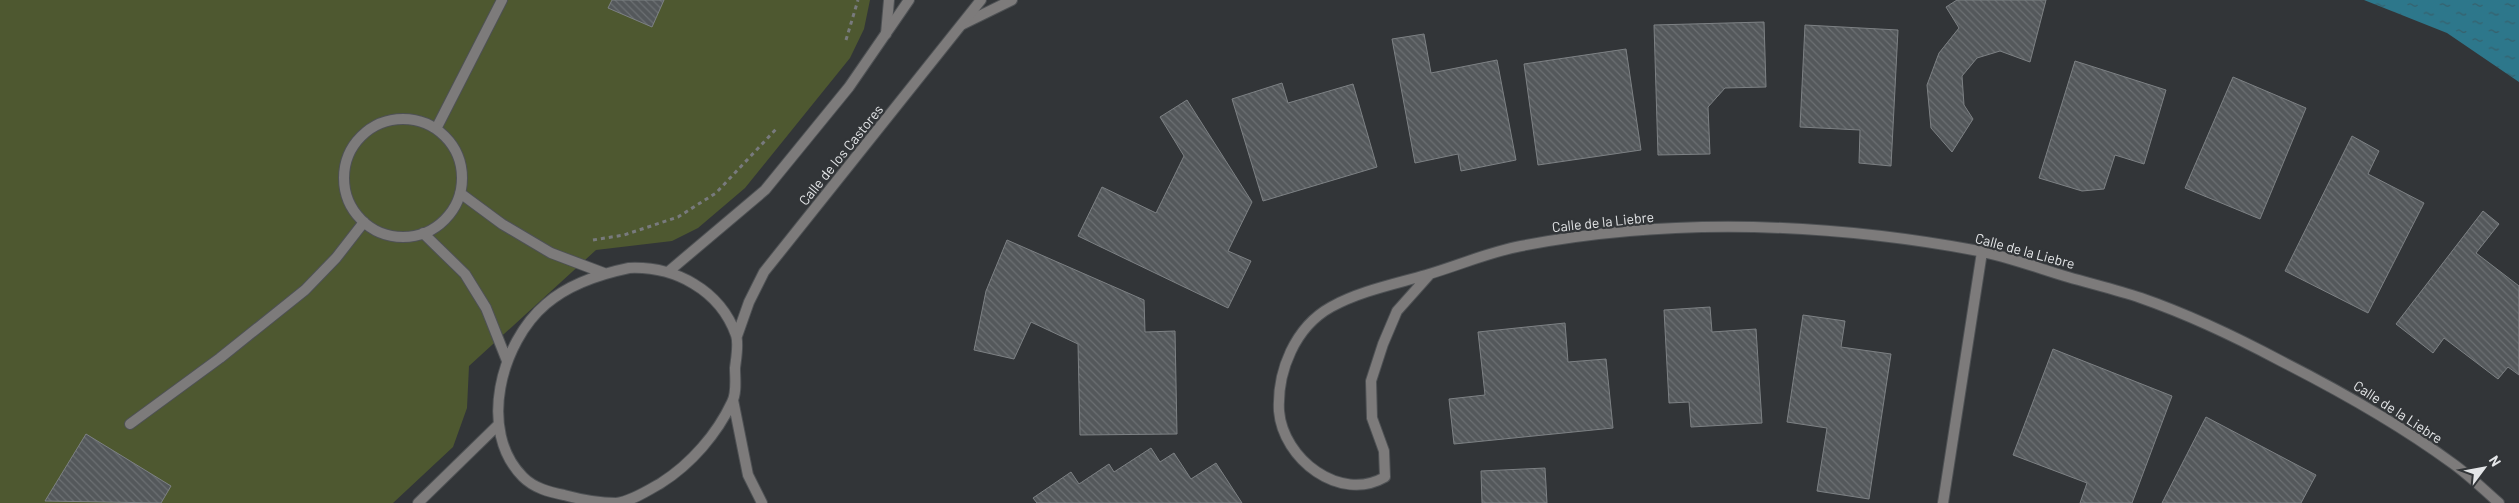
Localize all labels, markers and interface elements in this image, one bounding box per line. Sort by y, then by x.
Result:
street label: Calle de los Castores [795,101,887,208]
street label: Calle de la Liebre [1551,208,1655,235]
street label: Calle de la Liebre [1973,229,2077,272]
street label: Calle de la Liebre [2351,377,2446,447]
north arrow [2459,443,2509,493]
text: N [2486,452,2505,469]

